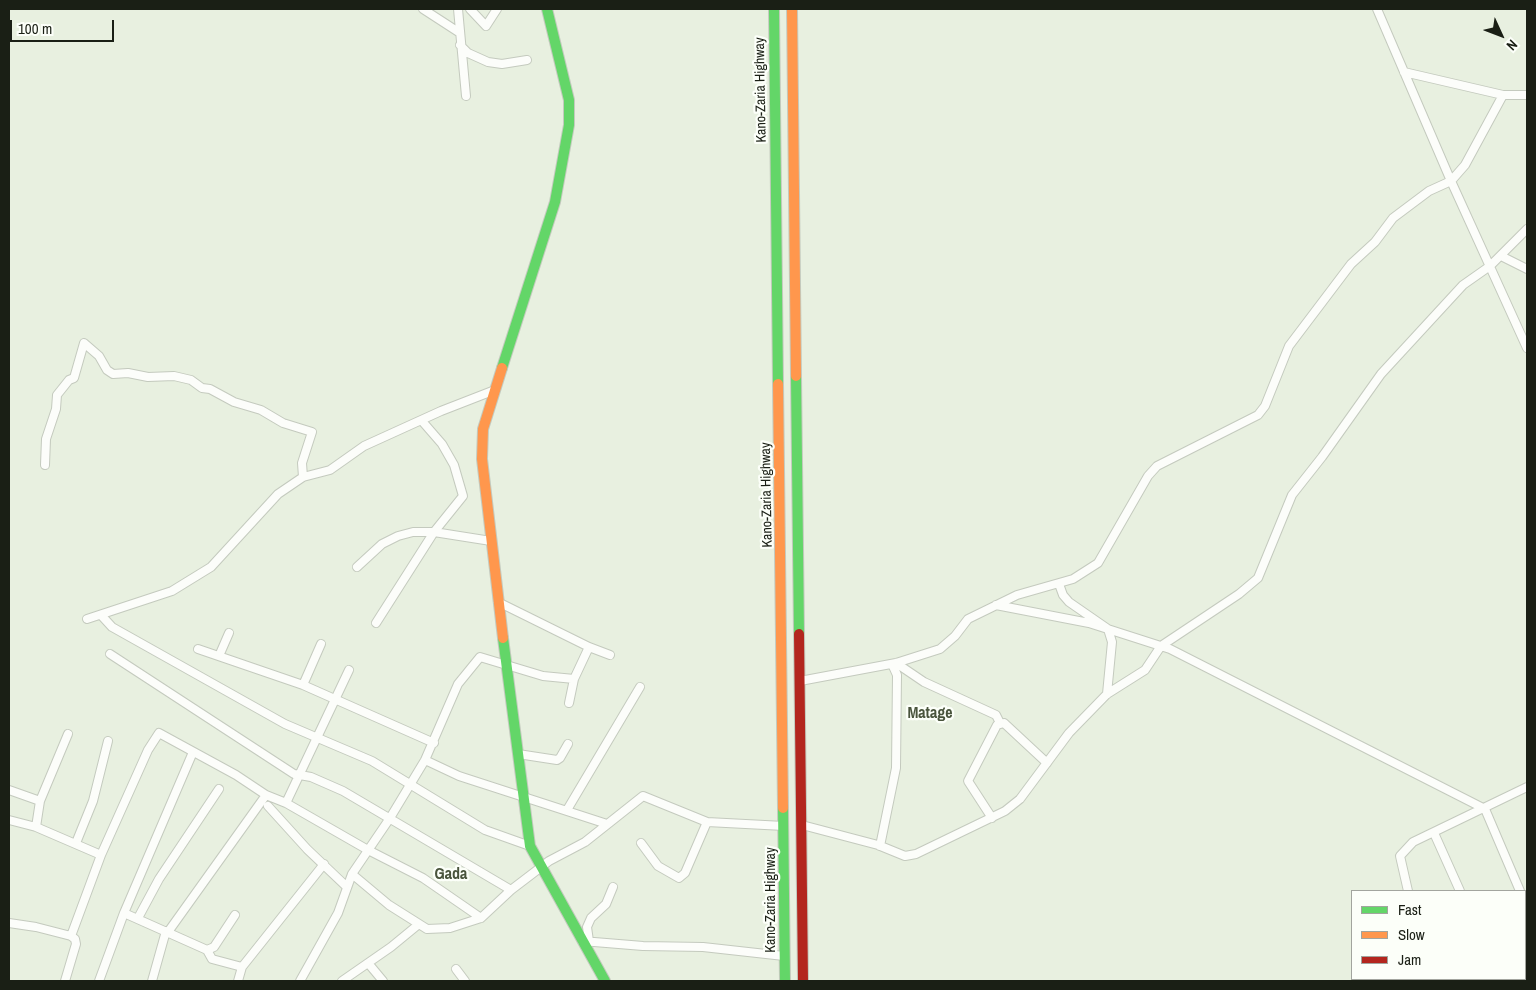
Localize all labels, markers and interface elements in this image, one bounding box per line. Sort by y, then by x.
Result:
scale bar [12,10,116,42]
north arrow [1476,10,1526,60]
text: 100 m [18,18,52,39]
text: N [1503,36,1521,54]
street label: Kano-Zaria Highway [752,37,770,143]
street label: Kano-Zaria Highway [758,442,776,548]
district label: Matage [907,704,953,724]
street label: Kano-Zaria Highway [763,847,779,953]
district label: Gada [435,865,467,885]
legend [1351,890,1526,980]
text: Fast [1398,899,1421,920]
text: Slow [1398,924,1425,945]
text: Jam [1398,949,1421,970]

